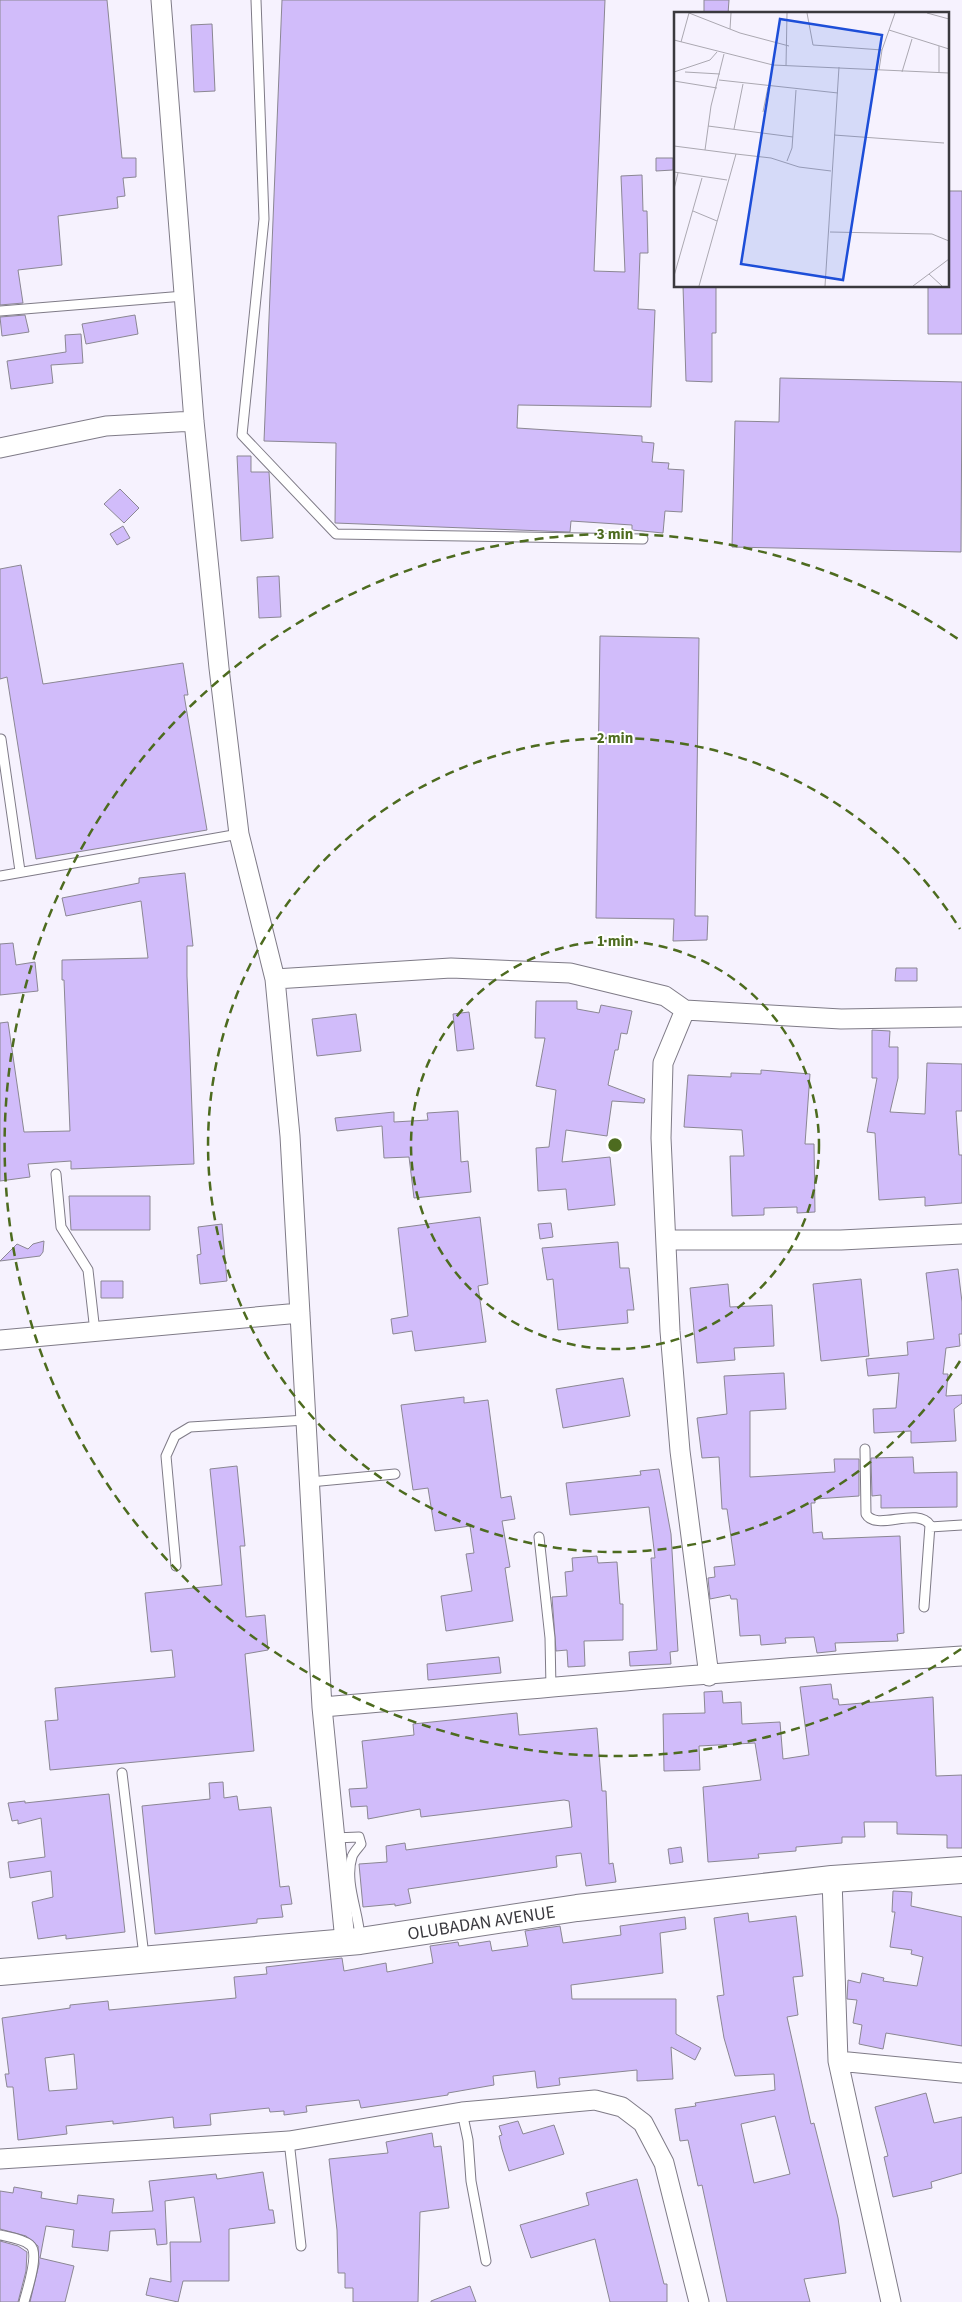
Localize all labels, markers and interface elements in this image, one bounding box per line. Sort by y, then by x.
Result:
inset map [674,12,950,288]
text: 3 min [597,524,633,545]
text: 2 min [597,728,633,749]
text: 1 min [597,931,633,952]
centre of rings [606,1136,624,1154]
street label: OLUBADAN AVENUE [406,1899,557,1946]

